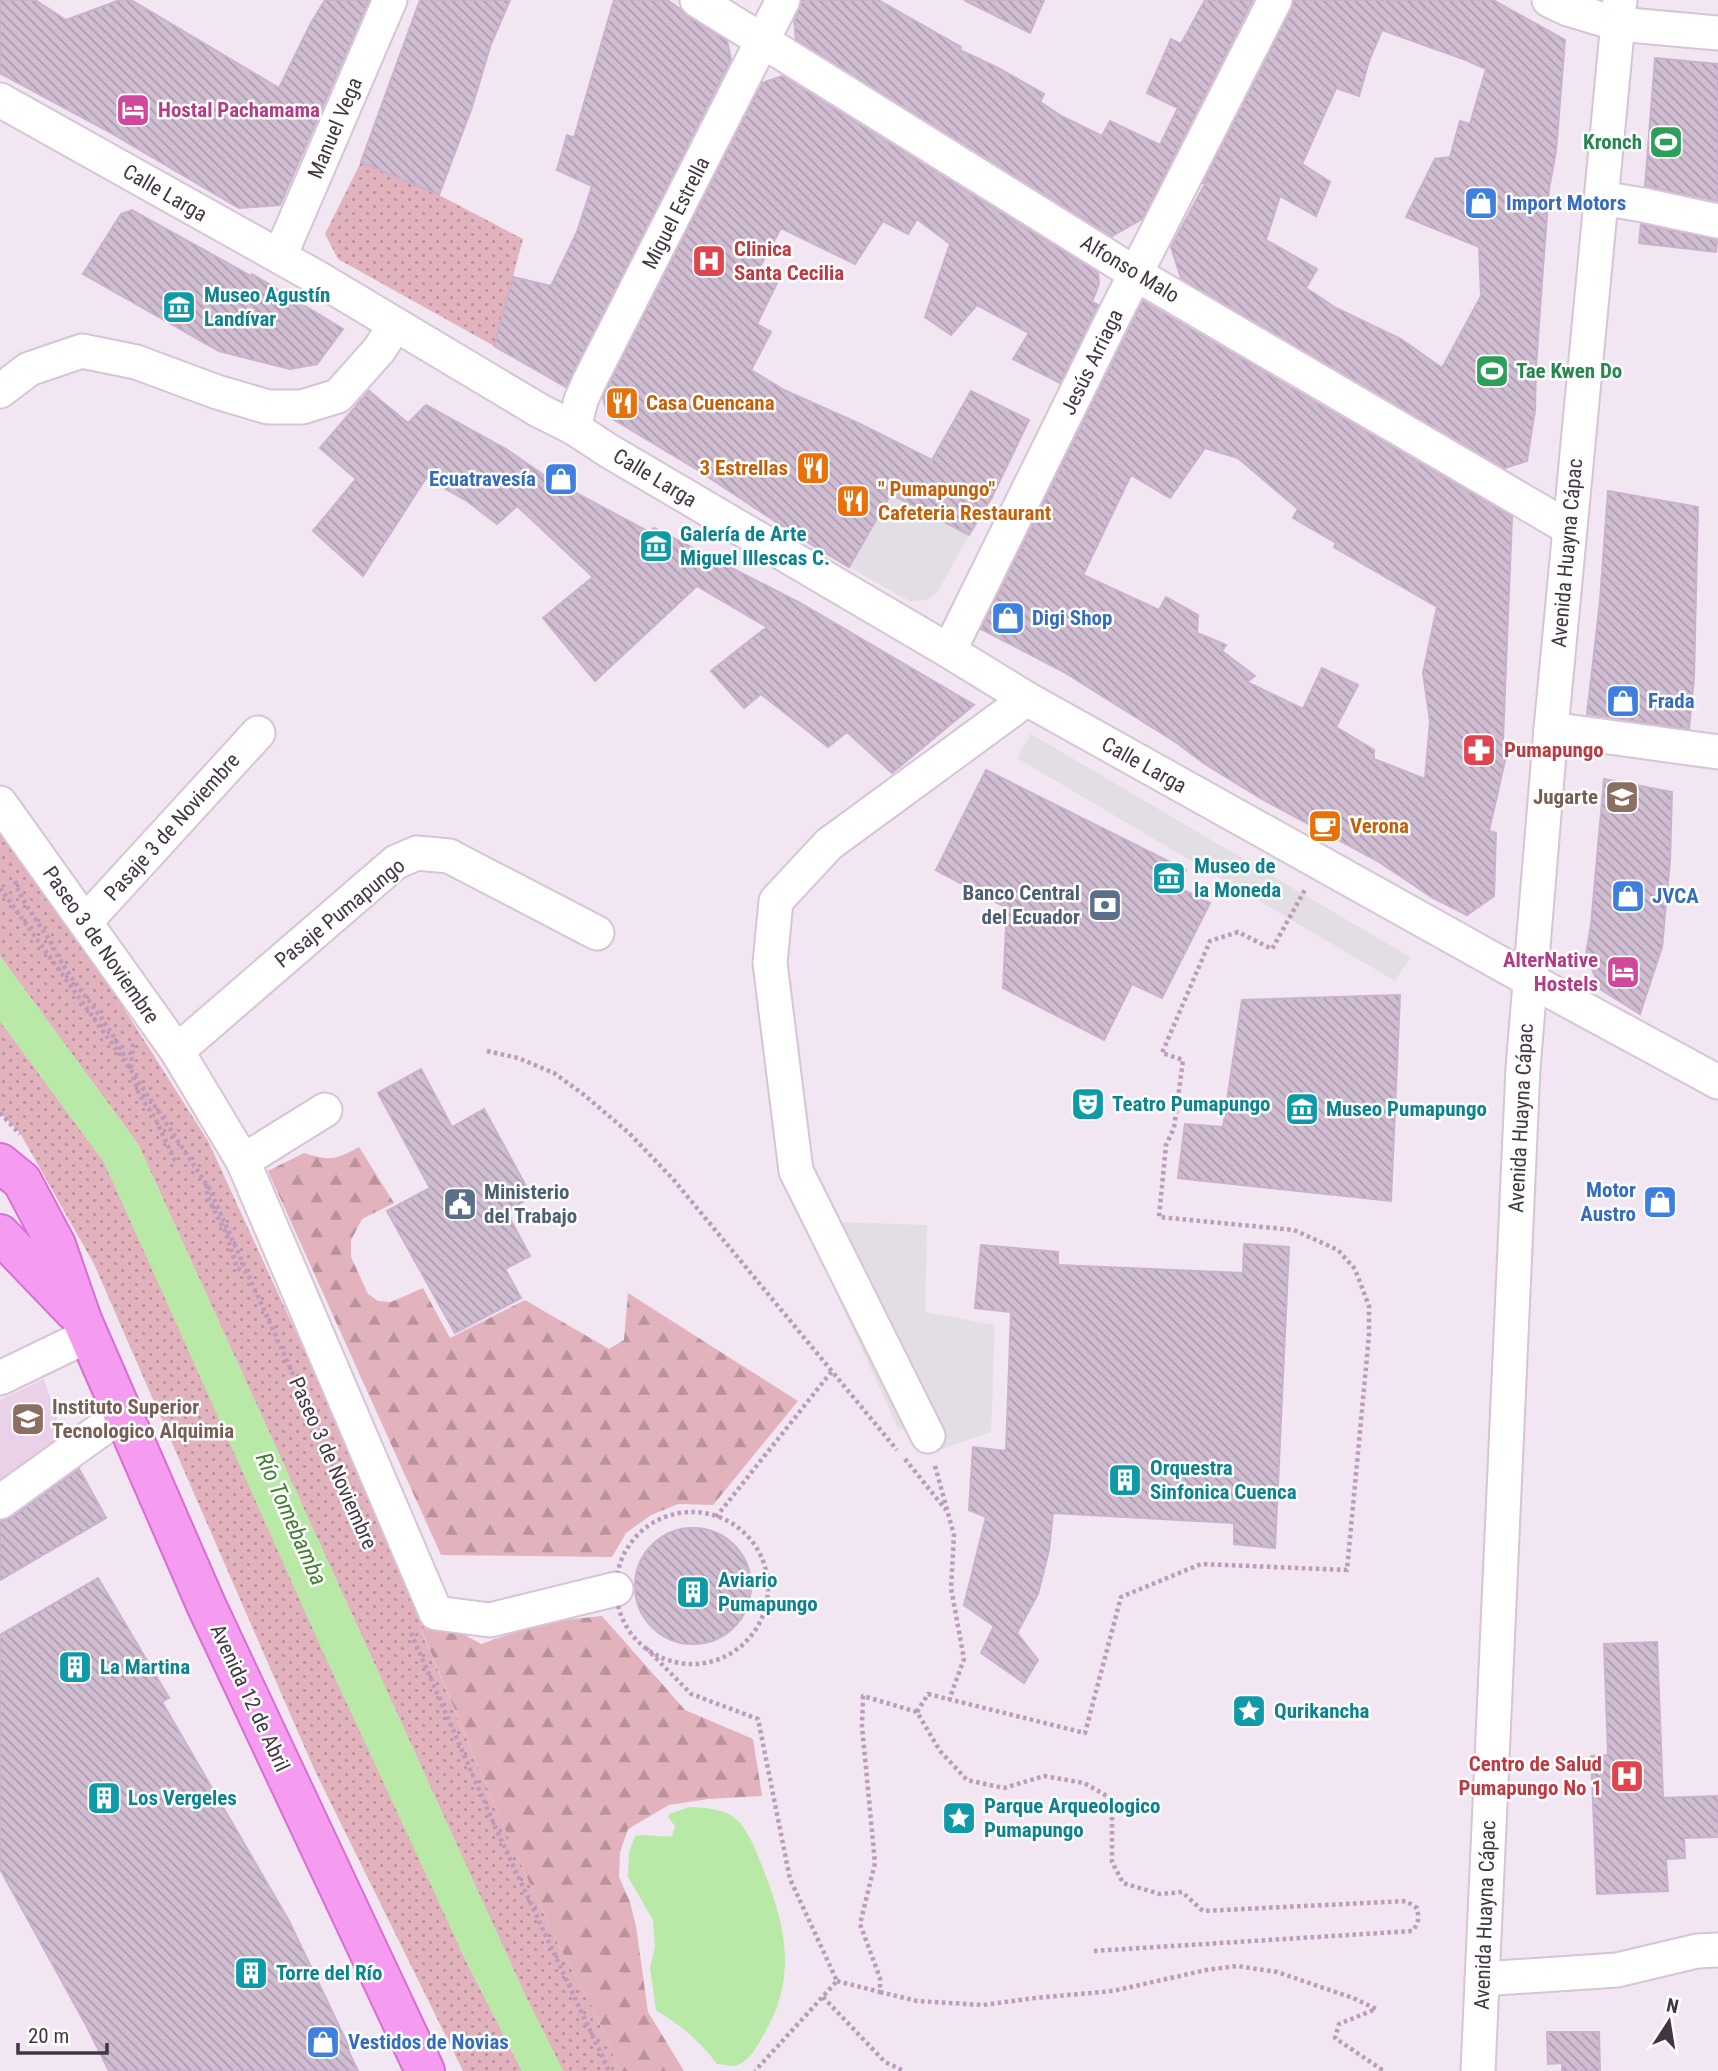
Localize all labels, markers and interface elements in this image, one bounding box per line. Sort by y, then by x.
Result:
street label: Manuel Vega [303,74,367,182]
hotel icon: Hostal Pachamama [114,91,152,129]
place label: Hostal Pachamama [158,98,320,122]
sports icon: Kronch [1647,123,1685,161]
place label: Kronch [1583,130,1642,154]
street label: Miguel Estrella [637,153,715,273]
street label: Calle Larga [119,159,211,227]
shop icon: Import Motors [1462,184,1500,222]
place label: Import Motors [1506,191,1626,215]
street label: Alfonso Malo [1076,230,1184,308]
place label: Clinica Santa Cecilia [734,237,844,285]
hospital icon: Clinica Santa Cecilia [690,242,728,280]
place label: Museo Agustín Landívar [204,283,330,331]
museum icon: Museo Agustín Landívar [160,288,198,326]
street label: Jesús Arriaga [1056,305,1128,419]
sports icon: Tae Kwen Do [1473,352,1511,390]
place label: Tae Kwen Do [1516,359,1622,383]
restaurant icon: Casa Cuencana [603,384,641,422]
place label: Casa Cuencana [646,391,775,415]
street label: Calle Larga [609,444,701,512]
restaurant icon: 3 Estrellas [794,449,832,487]
place label: 3 Estrellas [699,456,788,480]
street label: Avenida Huayna Cápac [1547,458,1587,648]
shop icon: Ecuatravesía [542,460,580,498]
place label: Ecuatravesía [429,467,536,491]
place label: " Pumapungo" Cafeteria Restaurant [878,477,1051,525]
restaurant icon: " Pumapungo" Cafeteria Restaurant [834,482,872,520]
place label: Galería de Arte Miguel Illescas C. [680,522,830,570]
museum icon: Galería de Arte Miguel Illescas C. [637,527,675,565]
shop icon: Digi Shop [989,599,1027,637]
place label: Digi Shop [1032,606,1112,630]
shop icon: Frada [1604,682,1642,720]
place label: Frada [1648,689,1695,713]
pharmacy icon: Pumapungo [1460,731,1498,769]
street label: Calle Larga [1098,732,1190,798]
place label: Pumapungo [1504,738,1604,762]
street label: Pasaje 3 de Noviembre [99,748,245,906]
school or university icon: Jugarte [1603,778,1641,816]
place label: Jugarte [1533,785,1598,809]
cafe icon: Verona [1306,807,1344,845]
place label: Verona [1350,814,1409,838]
street label: Pasaje Pumapungo [270,853,410,973]
place label: Museo de la Moneda [1194,854,1281,902]
museum icon: Museo de la Moneda [1150,859,1188,897]
street label: Paseo 3 de Noviembre [38,862,164,1028]
shop icon: JVCA [1609,877,1647,915]
place label: Banco Central del Ecuador [962,881,1080,929]
place label: JVCA [1652,884,1699,908]
bank icon: Banco Central del Ecuador [1086,886,1124,924]
place label: AlterNative Hostels [1503,948,1598,996]
hotel icon: AlterNative Hostels [1604,953,1642,991]
street label: Avenida Huayna Cápac [1504,1023,1538,1213]
theatre icon: Teatro Pumapungo [1069,1085,1107,1123]
museum icon: Museo Pumapungo [1283,1090,1321,1128]
place label: Teatro Pumapungo [1112,1092,1271,1116]
place label: Museo Pumapungo [1326,1097,1487,1121]
place label: Motor Austro [1580,1178,1636,1226]
place label: Ministerio del Trabajo [484,1180,577,1228]
shop icon: Motor Austro [1641,1183,1679,1221]
public building icon: Ministerio del Trabajo [441,1185,479,1223]
street label: Paseo 3 de Noviembre [284,1373,382,1553]
place label: Instituto Superior Tecnologico Alquimia [52,1395,234,1443]
school or university icon: Instituto Superior Tecnologico Alquimia [9,1400,47,1438]
water label: Río Tomebamba [250,1449,332,1589]
place label: Orquestra Sinfonica Cuenca [1150,1456,1297,1504]
building icon: Orquestra Sinfonica Cuenca [1106,1461,1144,1499]
place label: Aviario Pumapungo [718,1568,818,1616]
building icon: Aviario Pumapungo [674,1573,712,1611]
street label: Avenida 12 de Abril [205,1621,295,1775]
building icon: La Martina [56,1648,94,1686]
place label: La Martina [100,1655,190,1679]
place icon: Qurikancha [1230,1692,1268,1730]
place label: Qurikancha [1274,1699,1370,1723]
place label: Centro de Salud Pumapungo No 1 [1459,1752,1602,1800]
hospital icon: Centro de Salud Pumapungo No 1 [1608,1757,1646,1795]
building icon: Los Vergeles [85,1779,123,1817]
place label: Los Vergeles [128,1786,237,1810]
place label: Parque Arqueologico Pumapungo [984,1794,1160,1842]
place icon: Parque Arqueologico Pumapungo [940,1799,978,1837]
street label: Avenida Huayna Cápac [1470,1820,1500,2010]
building icon: Torre del Río [232,1954,270,1992]
place label: Torre del Río [276,1961,383,1985]
north arrow [1634,1987,1704,2057]
text: N [1664,1993,1681,2018]
scale bar [18,2011,107,2056]
shop icon: Vestidos de Novias [304,2023,342,2061]
text: 20 m [28,2024,69,2048]
place label: Vestidos de Novias [348,2030,509,2054]

